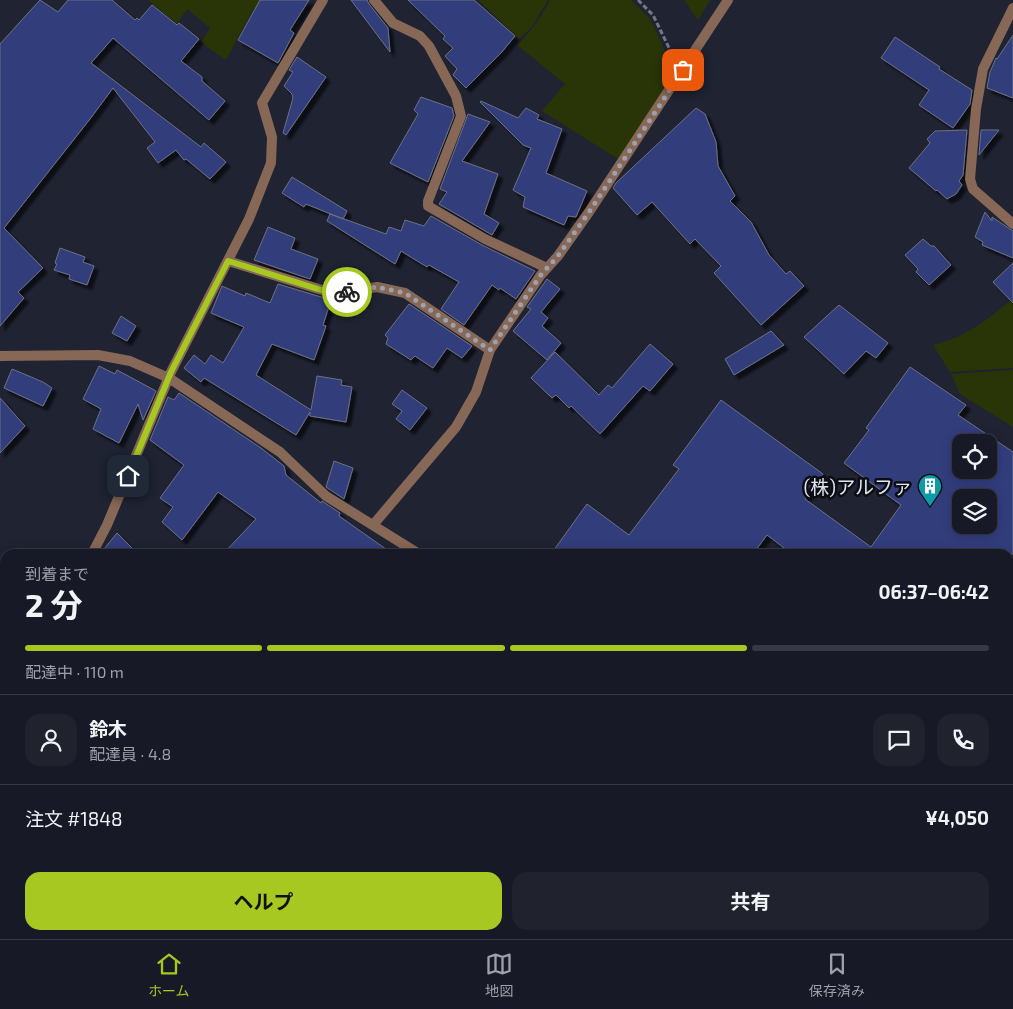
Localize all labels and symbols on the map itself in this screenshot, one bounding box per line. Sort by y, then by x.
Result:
pin [662,49,704,91]
courier [322,267,372,317]
pin [107,455,149,497]
building icon: (株)アルファ [917,473,943,507]
place label: (株)アルファ [804,475,912,498]

